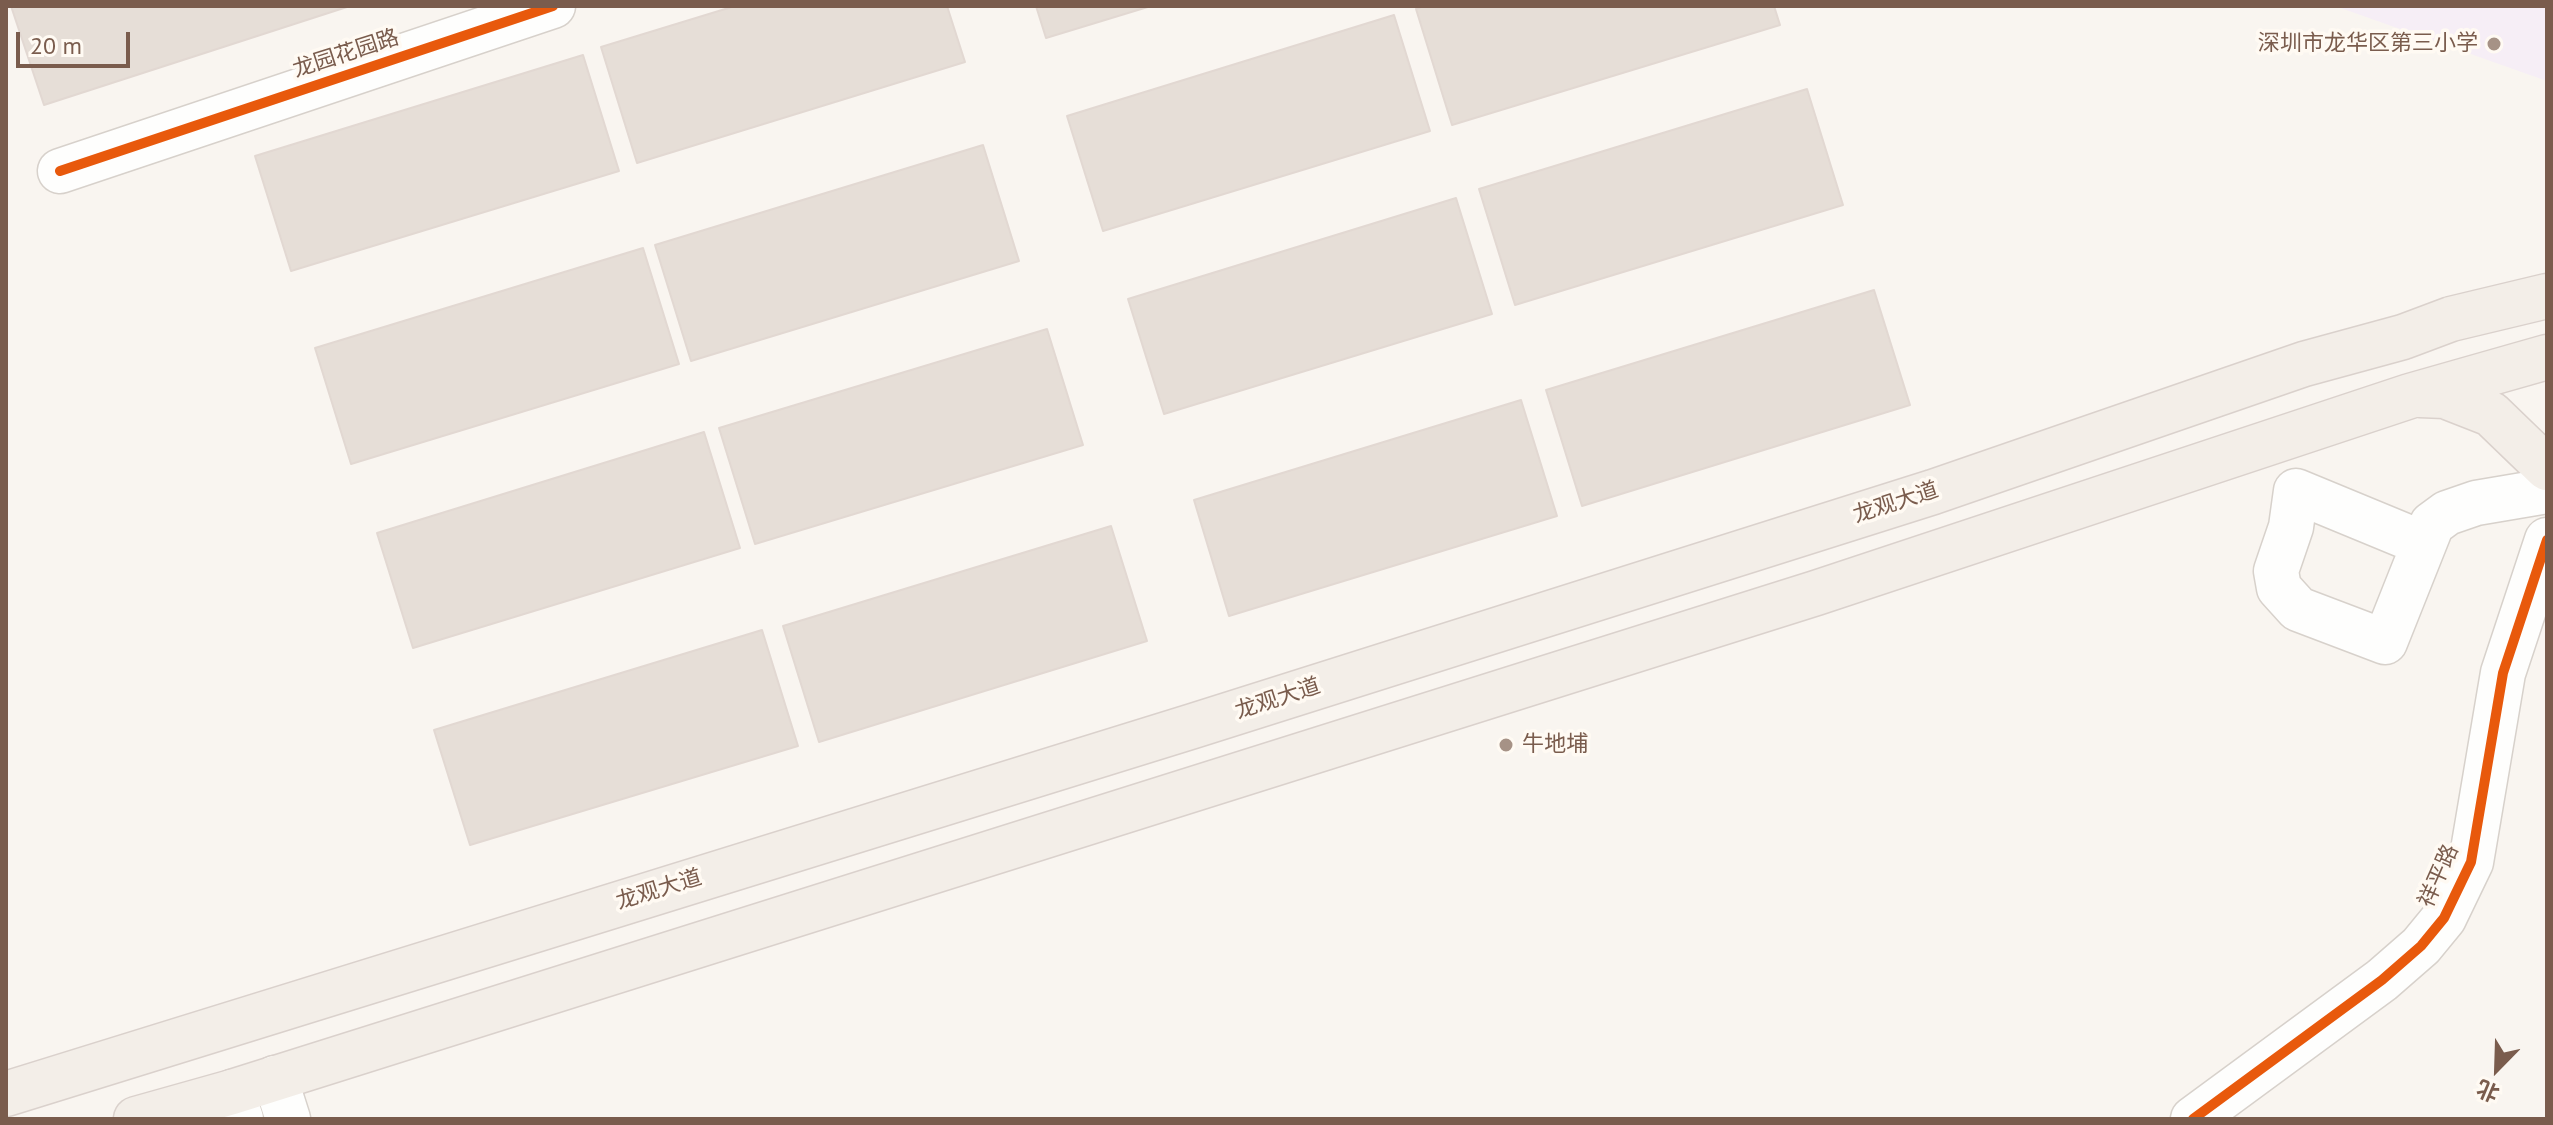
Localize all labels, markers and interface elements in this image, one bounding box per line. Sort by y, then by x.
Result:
scale bar [20,16,134,66]
street label: 龙园花园路 [290,24,402,84]
text: 20 m [30,30,82,61]
place label: 深圳市龙华区第三小学 [2258,31,2478,57]
marker: 深圳市龙华区第三小学 [2485,35,2503,53]
street label: 龙观大道 [1850,477,1942,529]
street label: 龙观大道 [1232,673,1324,725]
place label: 牛地埔 [1522,732,1588,758]
marker: 牛地埔 [1497,736,1515,754]
street label: 祥平路 [2414,840,2464,912]
street label: 龙观大道 [613,865,705,915]
north arrow [2457,1029,2537,1109]
text: 北 [2472,1074,2503,1108]

